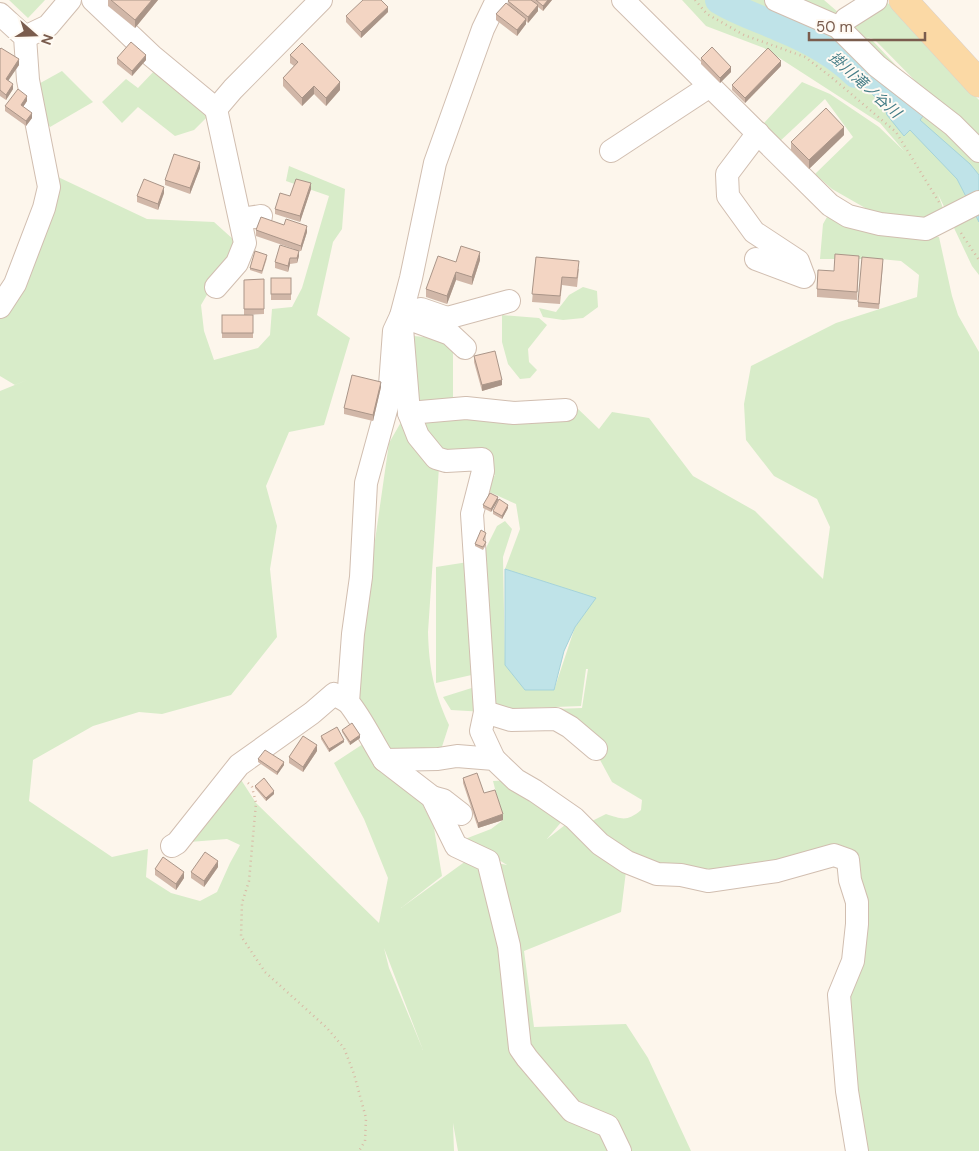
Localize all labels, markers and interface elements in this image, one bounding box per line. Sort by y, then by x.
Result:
north arrow [10,10,60,60]
scale bar [809,10,925,42]
text: 50 m [816,17,853,37]
text: N [37,32,57,47]
water label: 掛川滝ノ谷川 [825,47,907,124]

